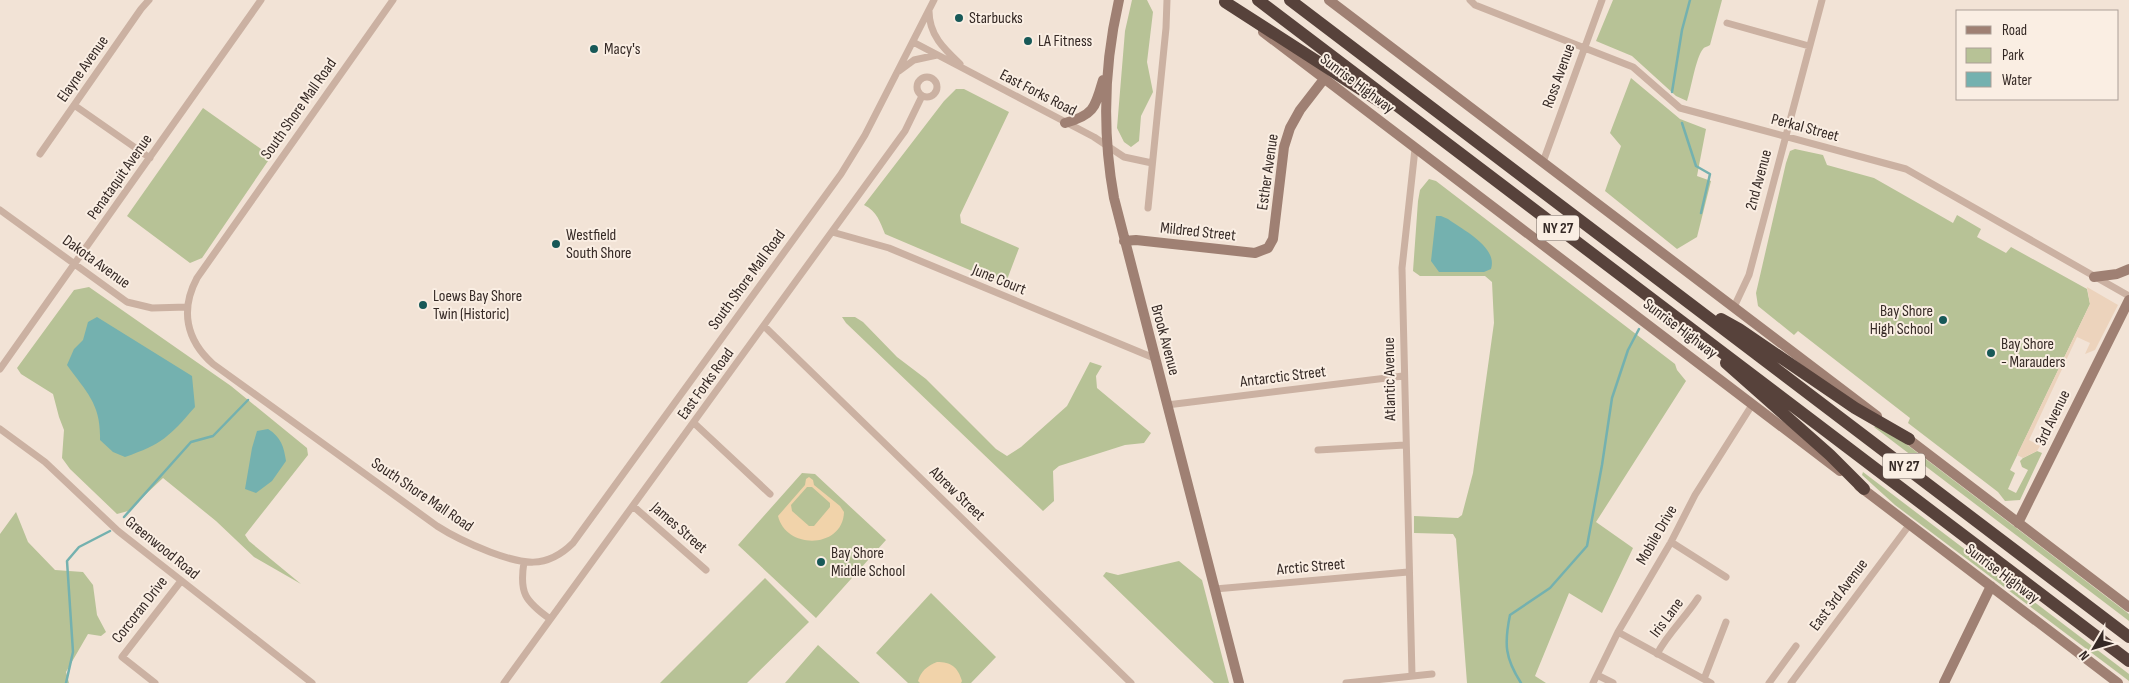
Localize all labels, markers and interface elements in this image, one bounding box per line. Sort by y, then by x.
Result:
place label: Starbucks [969,9,1023,28]
legend [1956,10,2119,100]
marker: Starbucks [953,12,965,24]
text: Road [2002,21,2027,40]
street label: Elayne Avenue [53,32,113,106]
place label: LA Fitness [1038,32,1092,51]
marker: LA Fitness [1022,35,1034,47]
place label: Macy's [604,40,641,59]
street label: Ross Avenue [1539,41,1579,111]
marker: Macy's [588,43,600,55]
text: Park [2002,46,2024,65]
street label: Sunrise Highway [1316,50,1398,118]
street label: South Shore Mall Road [257,55,341,163]
street label: East Forks Road [996,66,1080,120]
text: Water [2002,71,2033,90]
street label: Perkal Street [1769,110,1841,146]
street label: Penataquit Avenue [84,131,156,223]
street label: Esther Avenue [1253,133,1283,211]
street label: 2nd Avenue [1742,148,1776,212]
road number: NY 27 [1537,216,1579,240]
street label: Mildred Street [1159,219,1237,245]
place label: Westfield South Shore [566,226,632,263]
street label: South Shore Mall Road [704,226,790,334]
street label: Dakota Avenue [58,231,134,293]
marker: Westfield South Shore [550,238,562,250]
street label: June Court [968,260,1029,299]
place label: Loews Bay Shore Twin (Historic) [433,287,522,324]
street label: Sunrise Highway [1639,295,1721,363]
marker: Loews Bay Shore Twin (Historic) [417,299,429,311]
place label: Bay Shore High School [1870,302,1933,339]
street label: Brook Avenue [1146,303,1184,377]
marker: Bay Shore High School [1937,314,1949,326]
place label: Bay Shore - Marauders [2001,335,2066,372]
street label: Atlantic Avenue [1380,337,1400,422]
street label: East Forks Road [674,345,738,423]
marker: Bay Shore - Marauders [1985,347,1997,359]
street label: Antarctic Street [1238,362,1327,392]
street label: 3rd Avenue [2031,387,2075,449]
street label: South Shore Mall Road [367,454,477,536]
road number: NY 27 [1883,454,1925,478]
street label: Abrew Street [925,462,989,525]
street label: James Street [646,498,711,558]
street label: Mobile Drive [1632,502,1682,568]
street label: Greenwood Road [121,512,203,584]
street label: Sunrise Highway [1961,540,2043,608]
place label: Bay Shore Middle School [831,544,905,581]
street label: Arctic Street [1275,555,1346,580]
street label: East 3rd Avenue [1806,555,1872,635]
marker: Bay Shore Middle School [815,556,827,568]
street label: Corcoran Drive [108,573,172,647]
street label: Iris Lane [1646,595,1688,641]
north arrow [2069,623,2119,673]
text: N [2075,648,2093,664]

